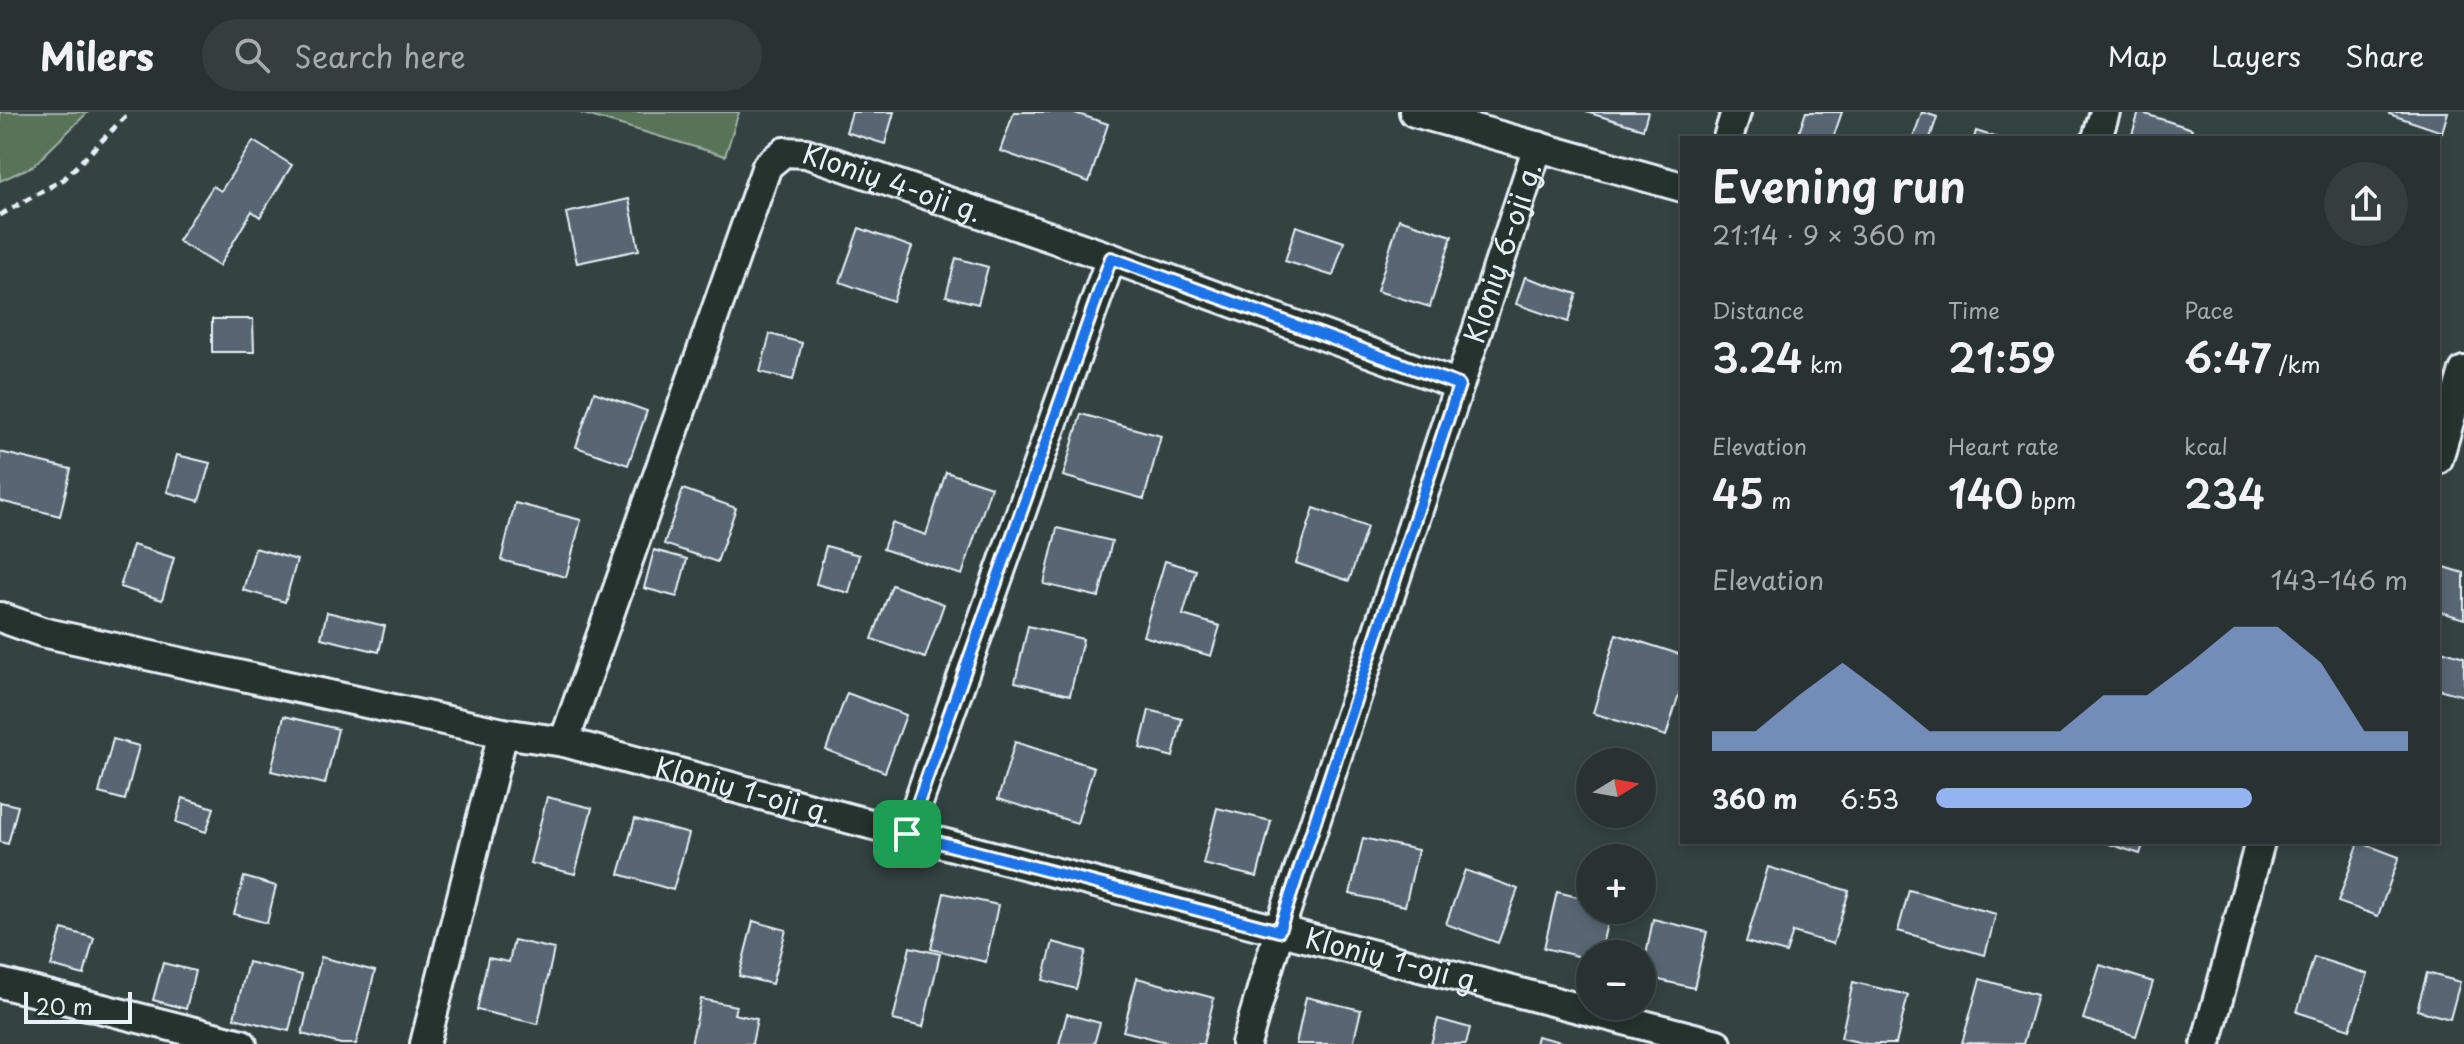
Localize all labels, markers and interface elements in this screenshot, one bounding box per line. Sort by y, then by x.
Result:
search box [202,19,762,91]
text: Milers [40,27,154,84]
icon: search [230,33,274,77]
text: Search here [294,33,466,78]
text: Map [2107,34,2167,77]
text: Layers [2211,34,2301,77]
text: Share [2345,34,2424,77]
street label: Klonių 4-oji g. [797,130,988,232]
text: Evening run [1712,152,1966,218]
street label: Klonių 6-oji g. [1451,156,1551,348]
button: share [2324,162,2408,246]
text: 21:14 · 9 × 360 m [1712,215,1937,254]
text: Distance [1712,293,1804,326]
text: Time [1948,293,2000,326]
text: Pace [2184,293,2234,326]
text: 3.24 [1712,326,1803,387]
text: 21:59 [1948,326,2056,387]
text: 6:47 [2184,326,2271,387]
text: km [1803,347,1843,380]
text: /km [2271,347,2321,380]
text: Elevation [1712,429,1807,462]
text: Heart rate [1948,429,2059,462]
text: kcal [2184,429,2228,462]
text: 45 [1712,462,1764,523]
text: 140 [1948,462,2023,523]
text: 234 [2184,462,2265,523]
text: m [1764,483,1791,516]
text: bpm [2023,483,2076,516]
text: Elevation [1712,560,1824,599]
text: 143–146 m [2271,560,2408,599]
street label: Klonių 1-oji g. [651,744,837,833]
north arrow [1576,748,1656,828]
map controls [1576,748,1656,1020]
text: 360 m [1712,779,1798,818]
text: 6:53 [1840,779,1899,818]
pin [873,800,941,868]
icon: arrive [885,812,929,856]
button: + [1576,844,1656,924]
street label: Klonių 1-oji g. [1301,915,1487,1002]
button: − [1576,940,1656,1020]
scale bar [24,988,132,1024]
text: 20 m [36,989,93,1022]

